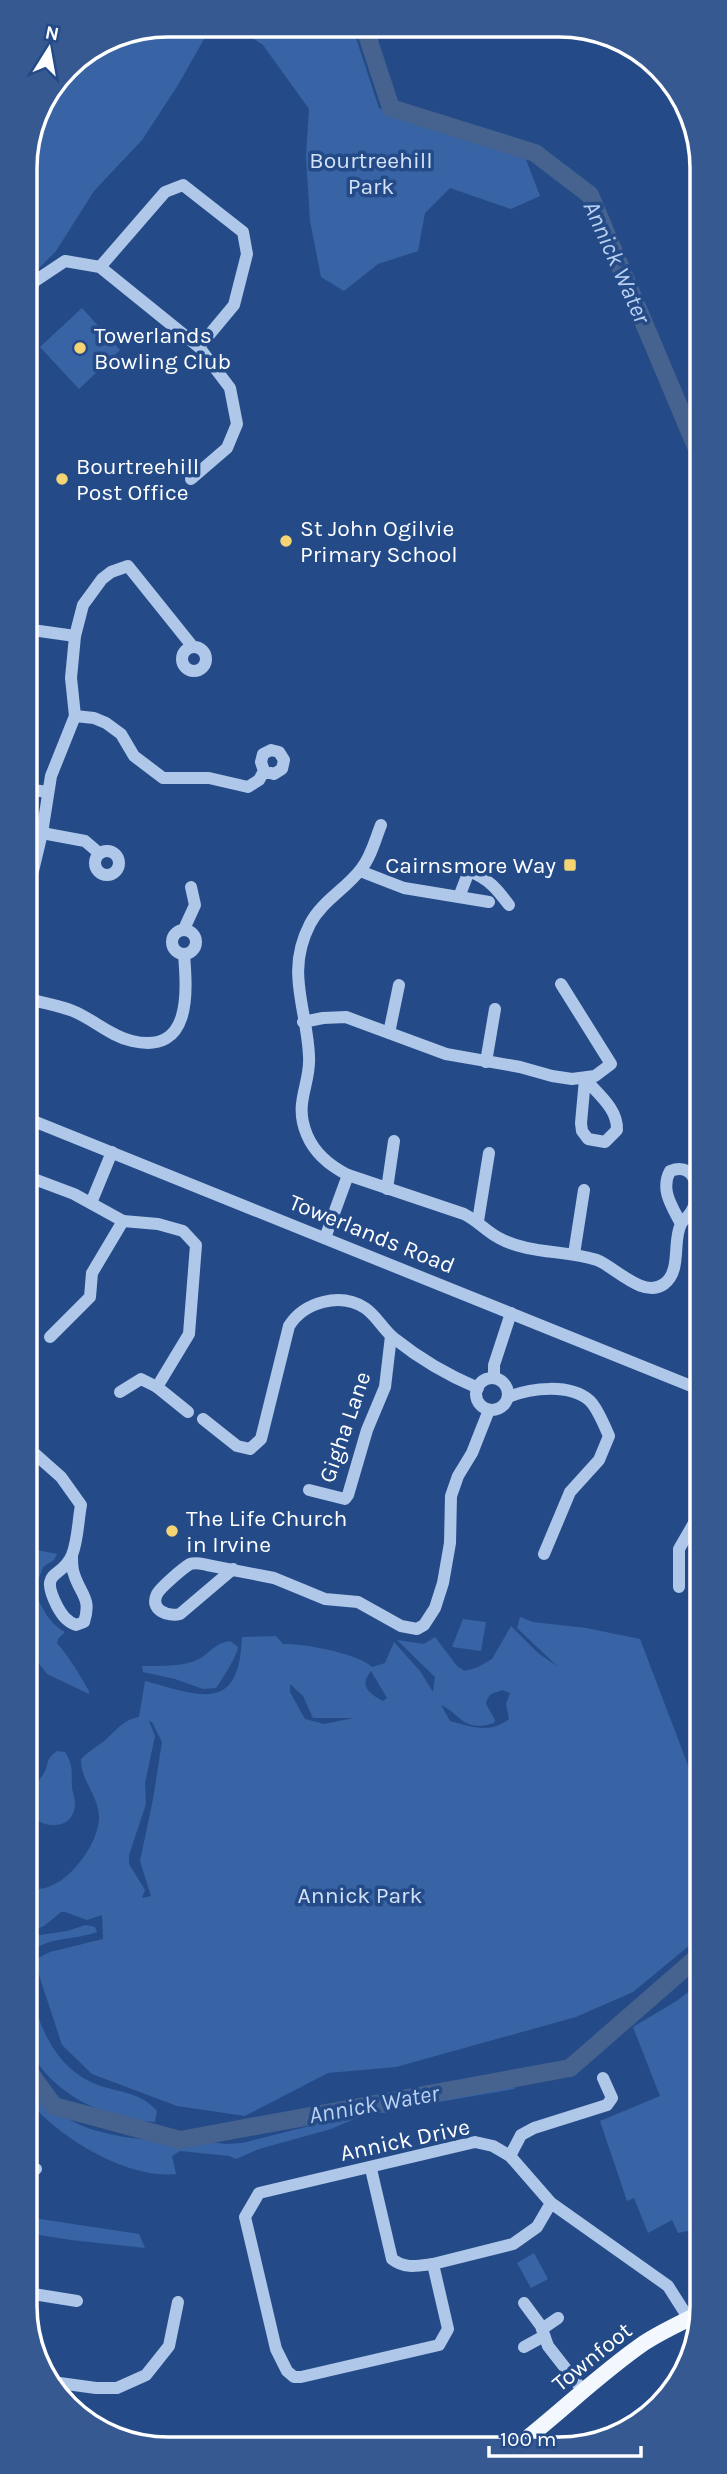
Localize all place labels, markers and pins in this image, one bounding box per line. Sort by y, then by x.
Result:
place label: Towerlands Bowling Club [94,322,231,375]
marker: Towerlands Bowling Club [72,340,88,356]
place label: Bourtreehill Post Office [76,453,199,506]
marker: Bourtreehill Post Office [54,471,70,487]
place label: St John Ogilvie Primary School [300,515,458,568]
marker: St John Ogilvie Primary School [278,533,294,549]
place label: Cairnsmore Way [385,852,556,879]
marker: Cairnsmore Way [562,857,578,873]
place label: The Life Church in Irvine [186,1505,347,1558]
marker: The Life Church in Irvine [164,1523,180,1539]

